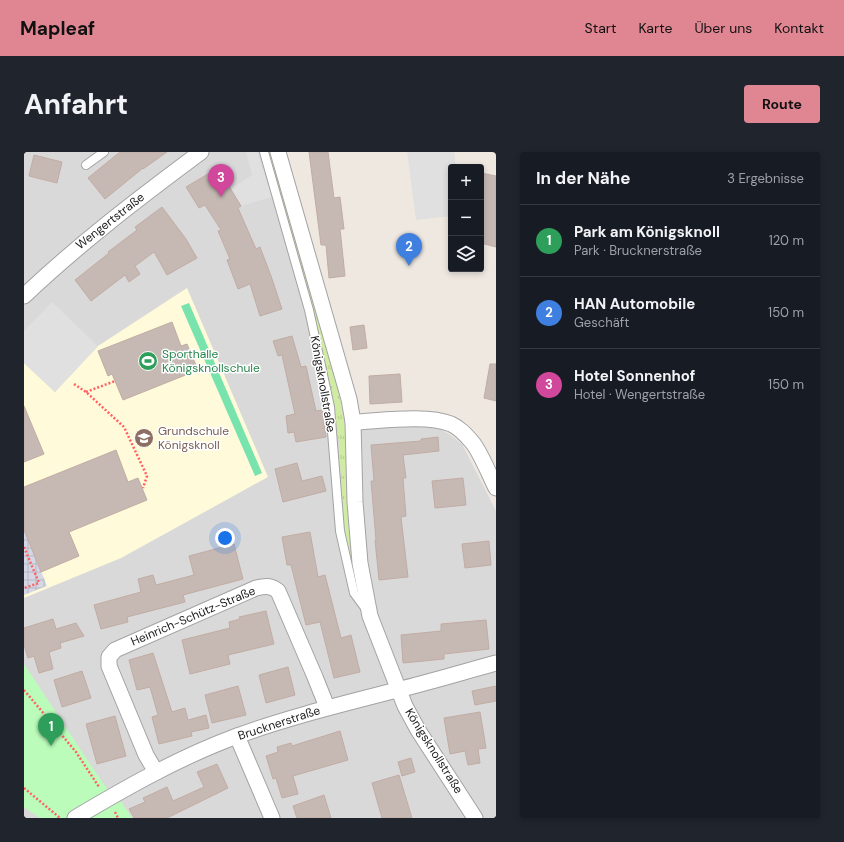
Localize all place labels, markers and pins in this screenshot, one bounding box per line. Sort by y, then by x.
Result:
pin: 3 [208,164,234,197]
pin: 2 [396,233,422,266]
place label: Sporthalle Königsknollschule [162,346,260,376]
sports icon: Sporthalle Königsknollschule [137,350,159,372]
place label: Grundschule Königsknoll [158,423,229,453]
school or university icon: Grundschule Königsknoll [133,427,155,449]
pin: 1 [38,713,64,746]

